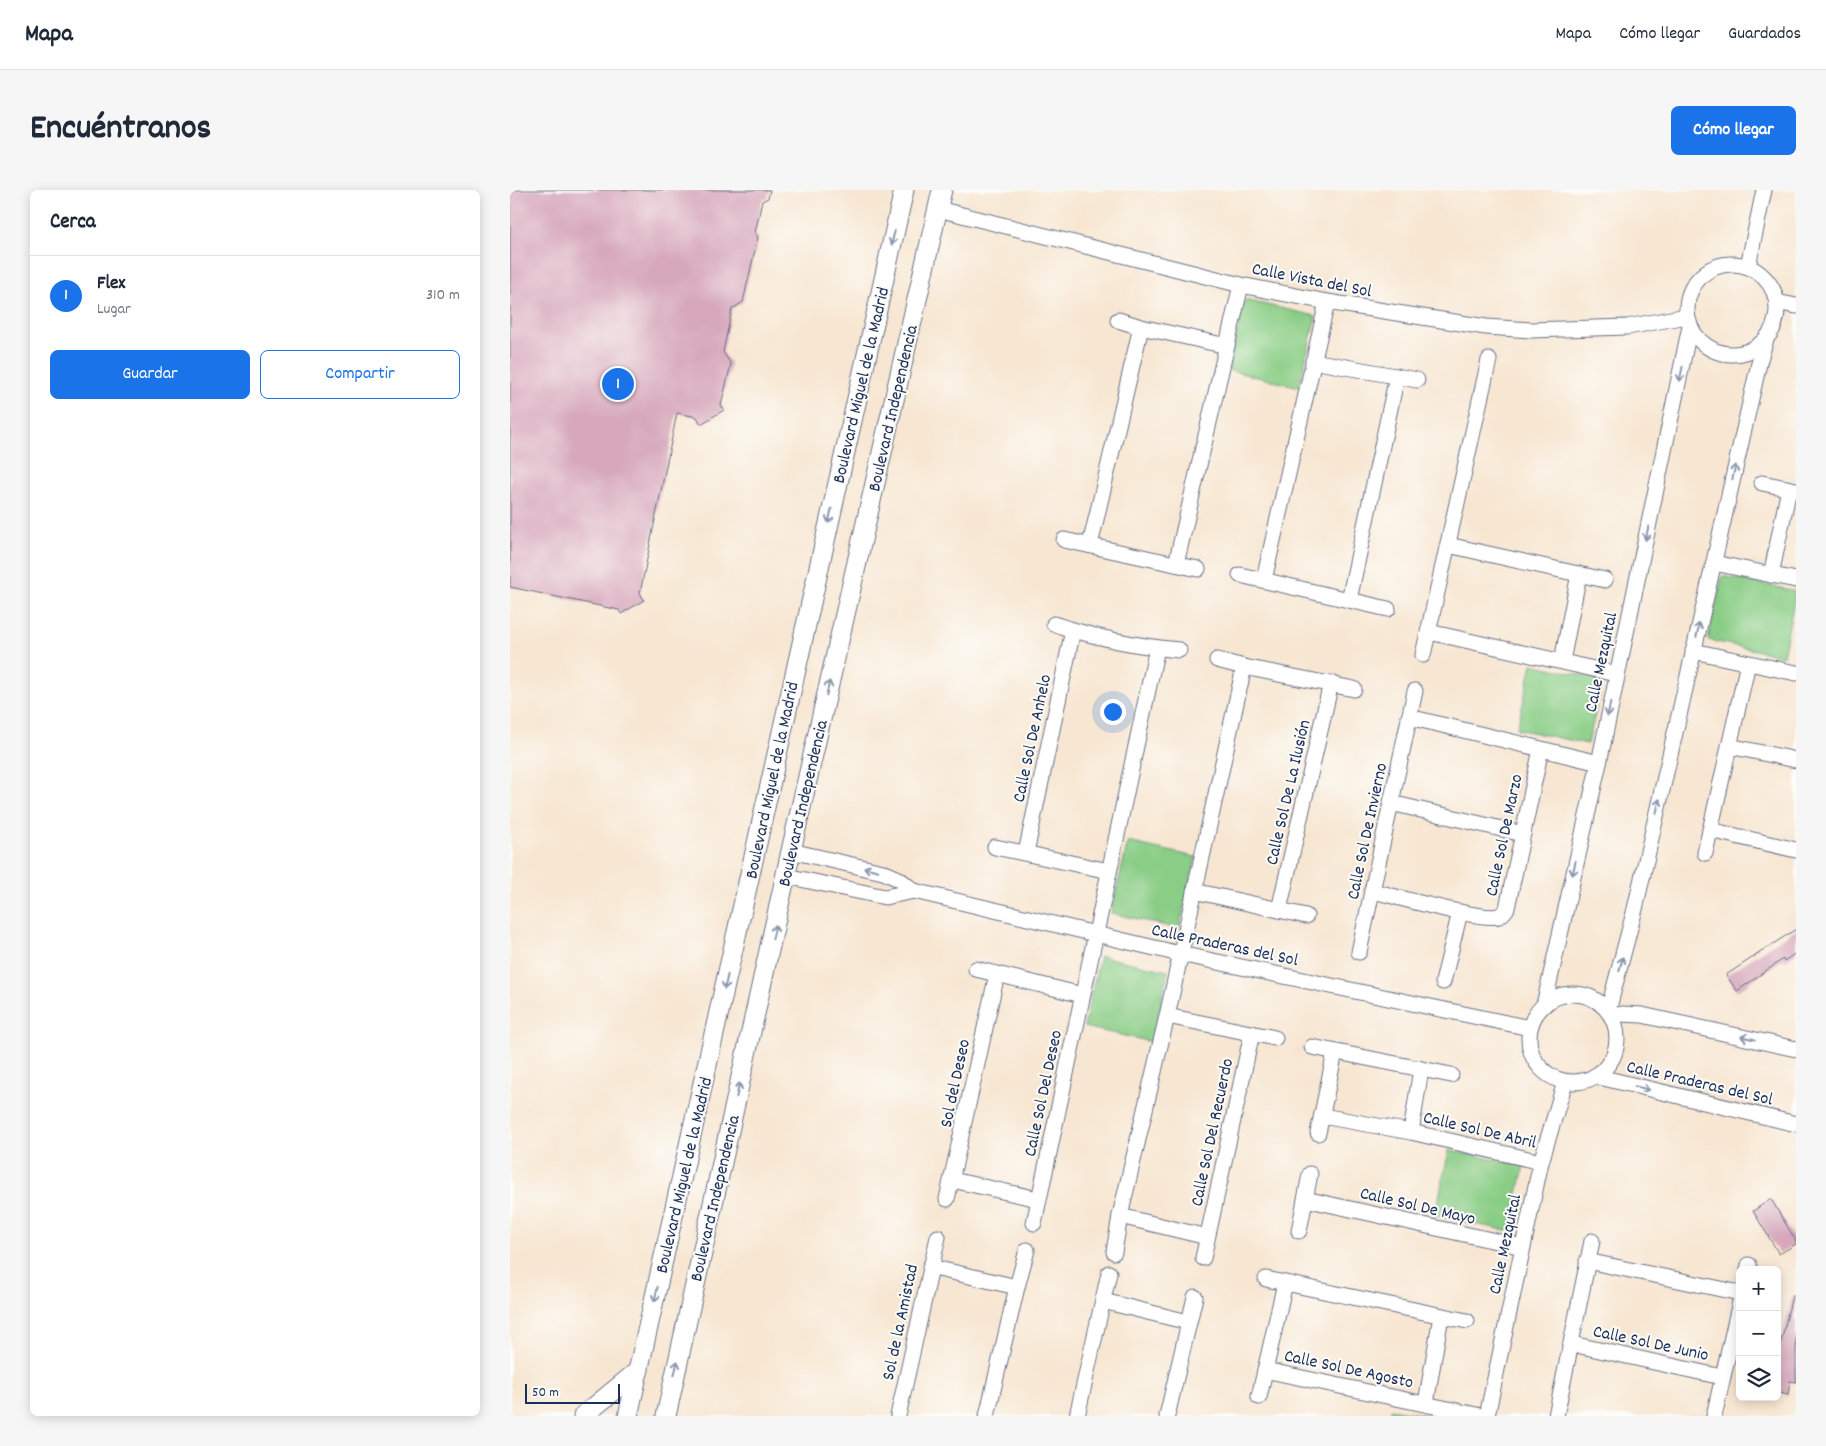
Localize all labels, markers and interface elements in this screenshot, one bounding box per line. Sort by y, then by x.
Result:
text: Mapa [25,18,73,52]
text: Mapa [1555,22,1591,47]
text: Cómo llegar [1619,22,1700,47]
text: Guardados [1728,22,1801,47]
text: Encuéntranos [30,105,211,155]
button: Cómo llegar [1671,106,1796,155]
text: Cerca [50,208,96,238]
one-way arrow [888,229,897,245]
street label: Calle Vista del Sol [1249,258,1374,305]
text: Flex [97,271,125,298]
text: 1 [64,284,68,307]
text: 310 m [426,284,460,307]
street label: Boulevard Miguel de la Madrid [828,285,897,486]
text: Lugar [97,298,131,321]
street label: Boulevard Independencia [863,322,926,494]
button: Guardar [50,350,250,399]
button: Compartir [260,350,460,399]
pin: 1 [602,365,634,403]
one-way arrow [1675,366,1685,382]
one-way arrow [1730,464,1739,480]
one-way arrow [825,507,834,523]
one-way arrow [1641,525,1651,541]
street label: Calle Mezquital [1580,609,1625,715]
one-way arrow [1694,623,1703,639]
street label: Calle Sol De Anhelo [1008,672,1059,805]
street label: Boulevard Miguel de la Madrid [740,680,807,881]
one-way arrow [824,680,833,696]
your location [1100,699,1126,725]
one-way arrow [1604,701,1614,717]
street label: Boulevard Independencia [773,717,836,889]
street label: Calle Sol De La Ilusión [1261,717,1318,868]
street label: Calle Sol De Invierno [1342,761,1395,902]
street label: Calle Sol De Marzo [1480,772,1531,899]
one-way arrow [1654,798,1663,814]
one-way arrow [1569,859,1578,875]
one-way arrow [864,864,880,873]
street label: Calle Praderas del Sol [1149,919,1301,974]
one-way arrow [770,924,779,940]
one-way arrow [1616,956,1626,972]
one-way arrow [721,973,730,989]
street label: Calle Sol Del Deseo [1019,1028,1070,1159]
one-way arrow [1741,1033,1757,1042]
street label: Sol del Deseo [935,1037,978,1130]
street label: Calle Praderas del Sol [1624,1055,1776,1114]
street label: Calle Sol Del Recuerdo [1186,1056,1241,1209]
street label: Boulevard Miguel de la Madrid [651,1075,720,1276]
one-way arrow [734,1083,744,1099]
one-way arrow [1634,1084,1650,1093]
street label: Calle Sol De Abril [1420,1106,1539,1157]
street label: Boulevard Independencia [685,1112,748,1284]
street label: Calle Sol De Mayo [1357,1182,1478,1233]
street label: Calle Mezquital [1484,1191,1529,1297]
street label: Sol de la Amistad [877,1262,926,1383]
map controls [1736,1266,1781,1401]
button: + [1736,1266,1781,1311]
one-way arrow [651,1285,660,1301]
button: − [1736,1311,1781,1356]
street label: Calle Sol De Junio [1590,1320,1711,1369]
street label: Calle Sol De Agosto [1282,1345,1415,1396]
button: layers [1736,1356,1781,1401]
one-way arrow [672,1361,682,1377]
scale bar [525,1381,620,1404]
text: 50 m [532,1383,559,1403]

